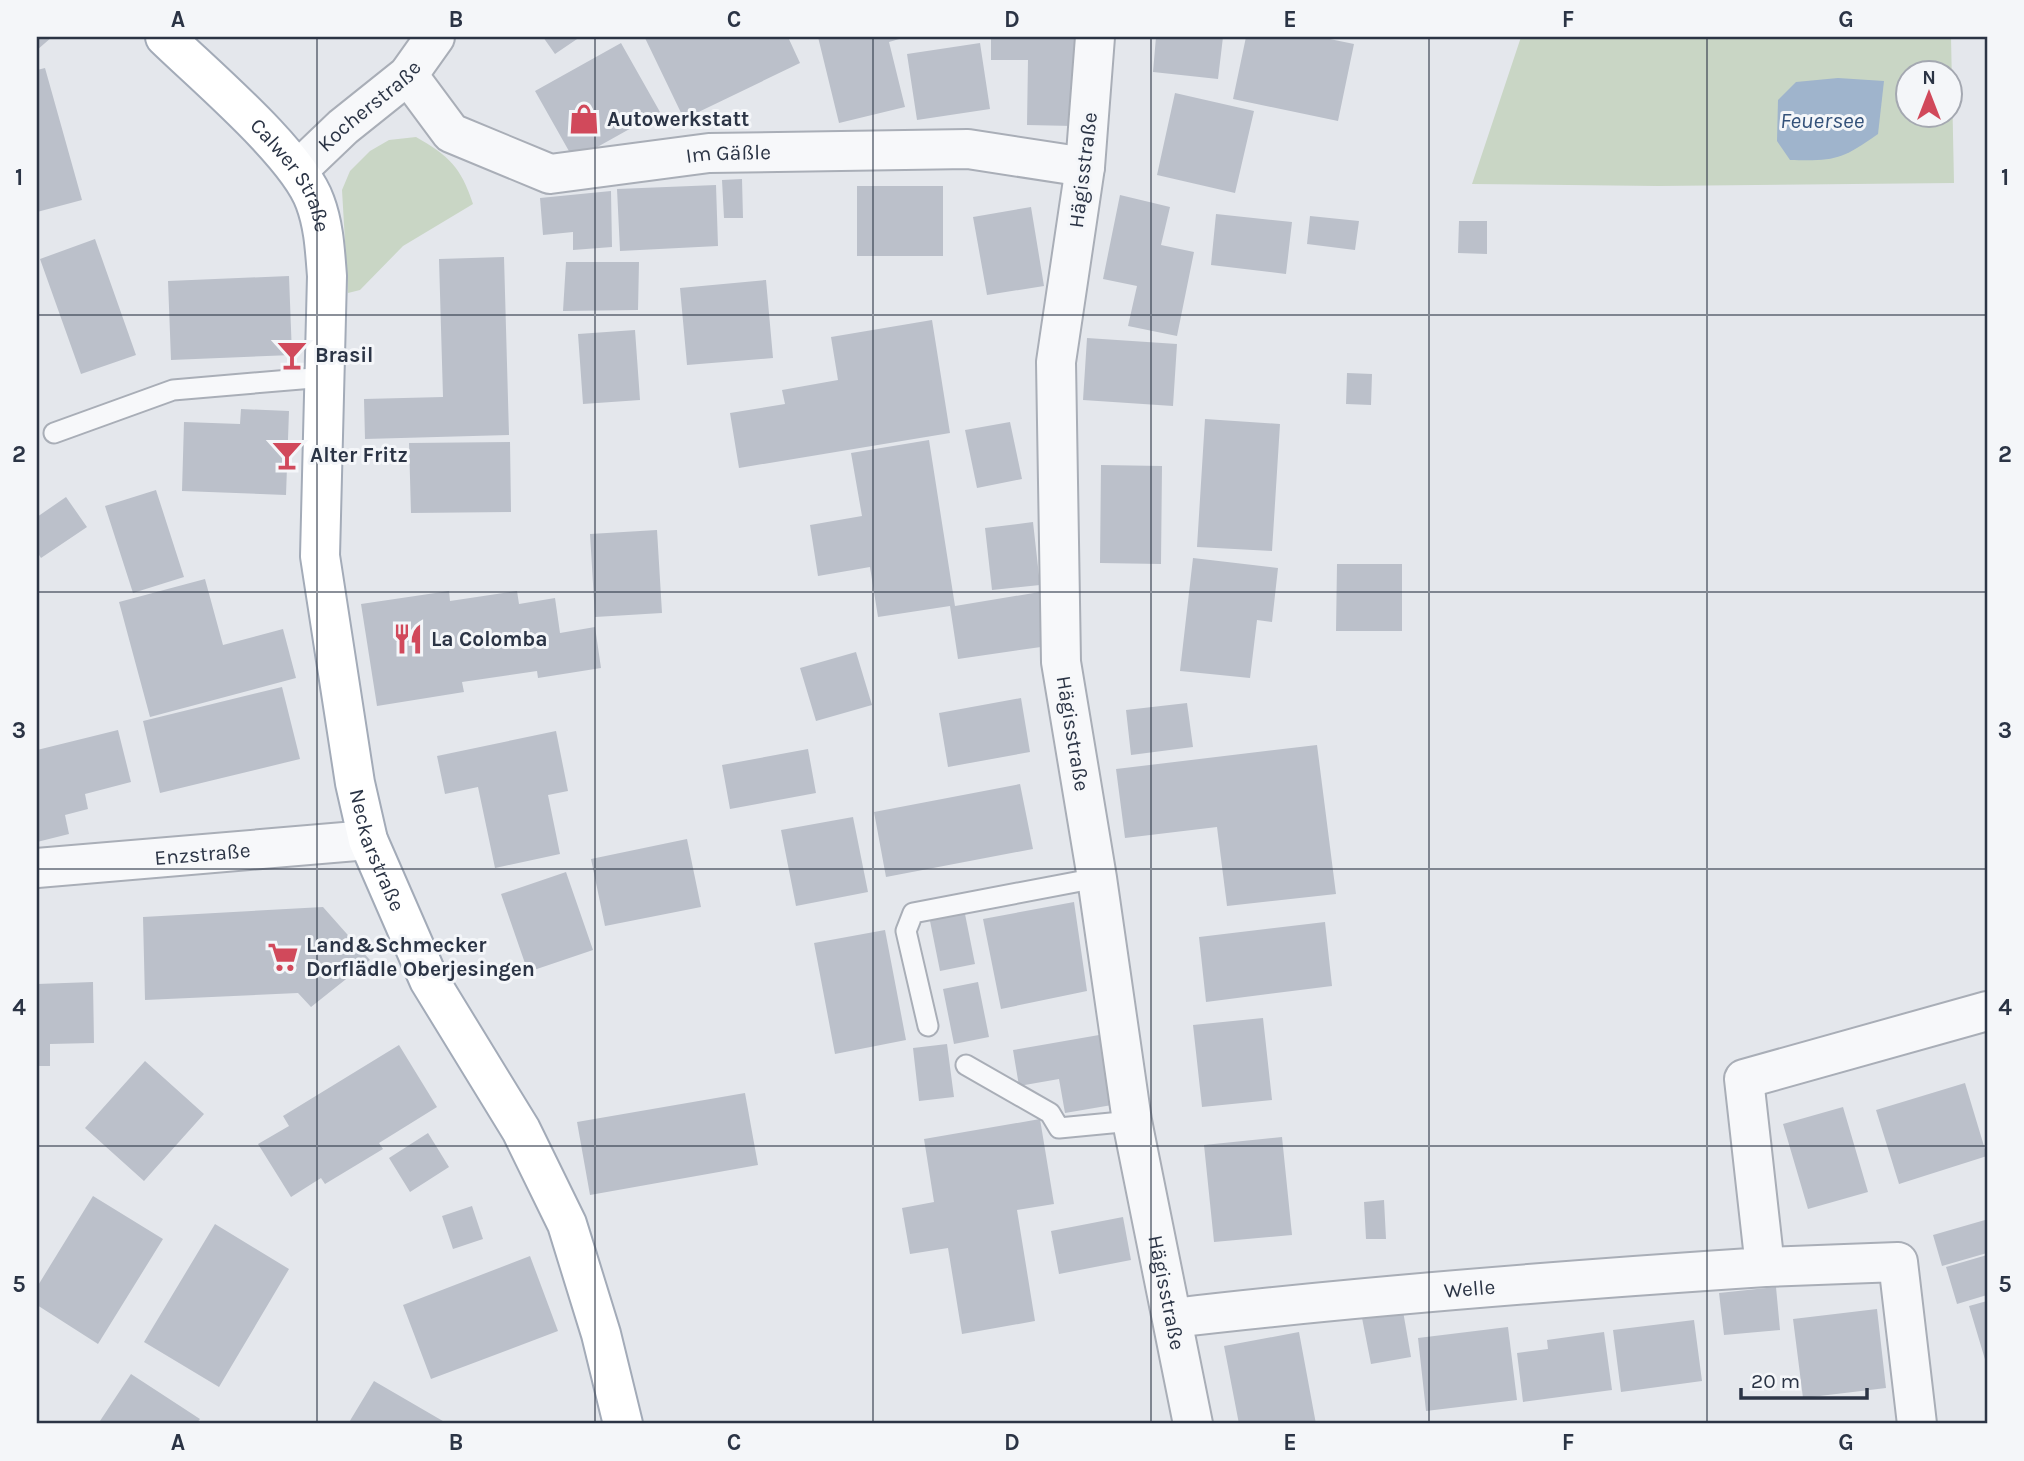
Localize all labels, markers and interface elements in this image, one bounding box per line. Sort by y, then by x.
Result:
text: A [171,6,185,33]
text: B [449,6,463,33]
text: C [727,6,741,33]
text: D [1004,6,1020,33]
text: E [1283,6,1297,33]
text: F [1562,6,1574,33]
text: G [1838,6,1854,33]
street label: Kocherstraße [313,56,426,157]
north arrow [1895,60,1965,130]
text: N [1922,67,1936,89]
shop icon: Autowerkstatt [567,102,601,136]
place label: Autowerkstatt [607,107,749,131]
water label: Feuersee [1780,107,1864,134]
street label: Hägisstraße [1064,111,1102,229]
street label: Calwer Straße [246,113,335,234]
street label: Im Gäßle [684,140,771,168]
text: 1 [15,164,23,191]
text: 1 [2001,164,2009,191]
bar icon: Brasil [275,338,309,372]
place label: Brasil [315,343,374,367]
bar icon: Alter Fritz [270,438,304,472]
text: 2 [12,441,26,468]
text: 2 [1998,441,2012,468]
place label: Alter Fritz [310,443,408,467]
restaurant icon: La Colomba [391,622,425,656]
place label: La Colomba [431,627,548,651]
street label: Hägisstraße [1051,674,1094,793]
text: 3 [12,717,26,744]
text: 3 [1998,717,2012,744]
street label: Neckarstraße [345,786,410,915]
street label: Enzstraße [153,838,251,870]
place label: Land&Schmecker Dorflädle Oberjesingen [306,933,535,981]
supermarket icon: Land&Schmecker Dorflädle Oberjesingen [266,940,300,974]
text: 4 [12,994,26,1021]
text: 4 [1998,994,2012,1021]
street label: Hägisstraße [1143,1233,1190,1352]
text: 5 [12,1271,26,1298]
text: 5 [1998,1271,2012,1298]
street label: Welle [1443,1275,1496,1303]
scale bar [1741,1356,1867,1400]
text: 20 m [1751,1369,1800,1393]
text: A [171,1429,185,1456]
text: B [449,1429,463,1456]
text: C [727,1429,741,1456]
text: D [1004,1429,1020,1456]
text: E [1283,1429,1297,1456]
text: F [1562,1429,1574,1456]
text: G [1838,1429,1854,1456]

